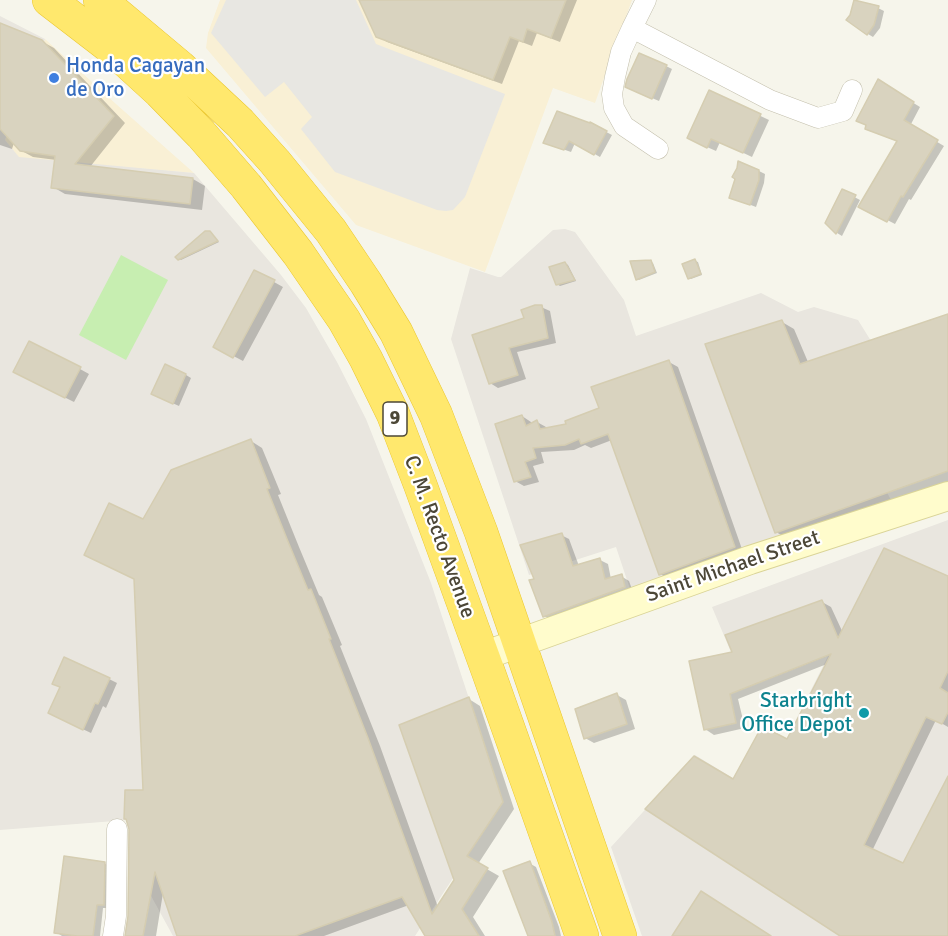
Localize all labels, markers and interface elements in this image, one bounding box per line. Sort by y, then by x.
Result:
place label: Honda Cagayan de Oro [66,53,205,103]
marker: Honda Cagayan de Oro [47,71,61,85]
road number: 9 [383,402,407,436]
street label: C. M. Recto Avenue [398,452,480,622]
street label: Saint Michael Street [643,525,823,609]
place label: Starbright Office Depot [741,688,852,738]
marker: Starbright Office Depot [857,706,871,720]

